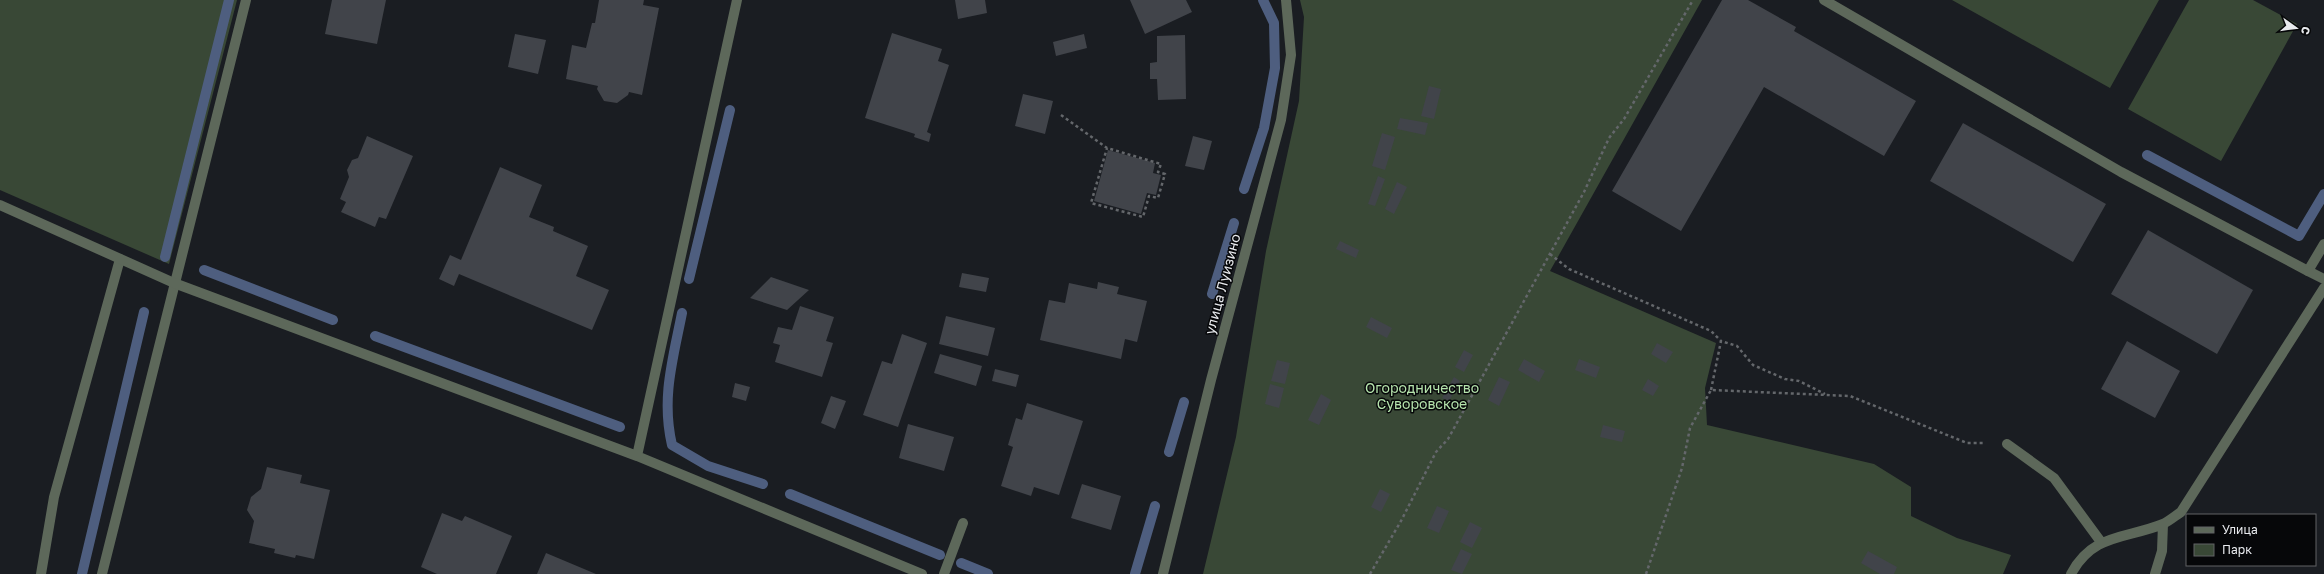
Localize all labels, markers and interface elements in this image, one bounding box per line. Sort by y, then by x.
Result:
north arrow [2276,8,2316,48]
text: С [2299,25,2313,36]
street label: улица Луизино [1200,232,1244,336]
park label: Огородничество Суворовское [1365,379,1479,412]
legend [2186,514,2316,566]
text: Улица [2222,522,2258,537]
text: Парк [2222,542,2252,557]

